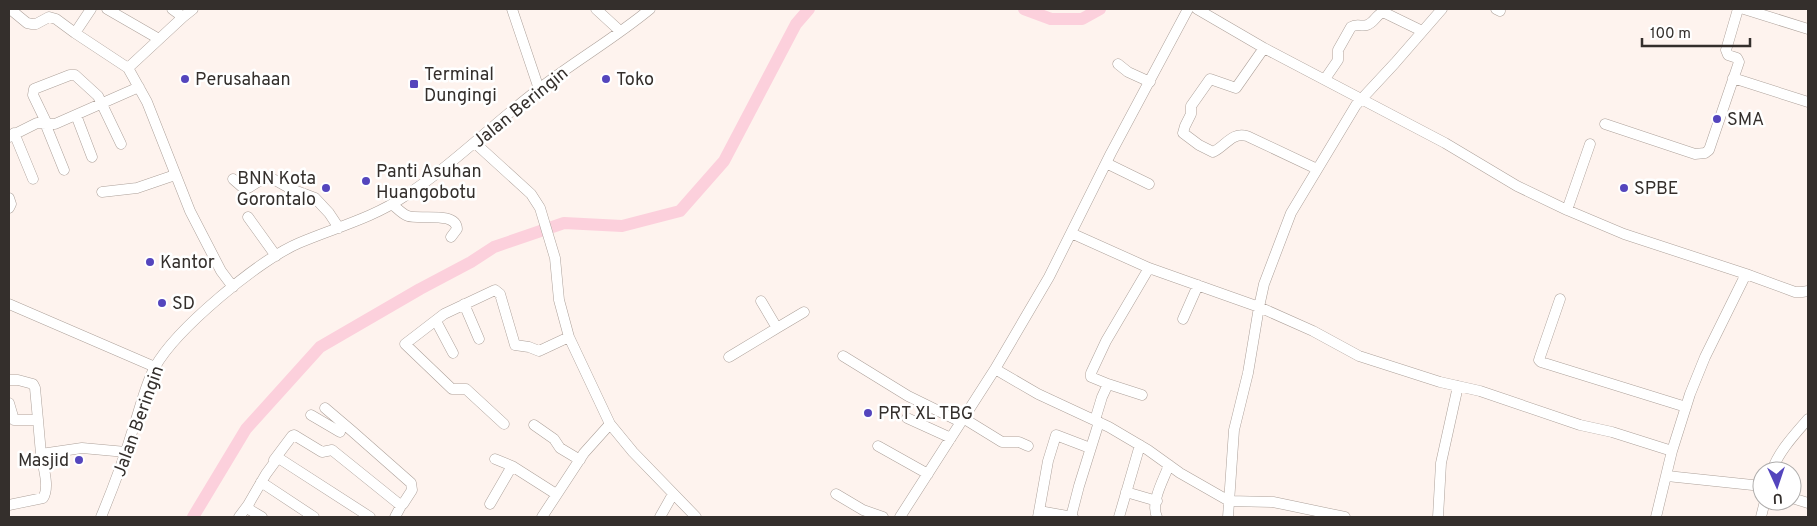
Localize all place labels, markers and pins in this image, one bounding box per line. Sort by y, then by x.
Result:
place label: Terminal Dungingi [424,64,497,108]
place label: Perusahaan [195,69,291,92]
place label: Toko [616,69,654,92]
marker: Perusahaan [179,73,191,85]
marker: Toko [600,73,612,85]
marker: Terminal Dungingi [408,78,420,90]
place label: SMA [1727,109,1764,132]
marker: SMA [1711,113,1723,125]
place label: Panti Asuhan Huangobotu [376,161,482,205]
place label: BNN Kota Gorontalo [236,168,316,212]
marker: Panti Asuhan Huangobotu [360,175,372,187]
place label: SPBE [1634,178,1679,201]
marker: BNN Kota Gorontalo [320,182,332,194]
marker: SPBE [1618,182,1630,194]
place label: Kantor [160,252,215,275]
marker: Kantor [144,256,156,268]
place label: SD [172,293,195,316]
marker: SD [156,297,168,309]
place label: PRT XL TBG [878,403,973,426]
marker: PRT XL TBG [862,407,874,419]
place label: Masjid [18,450,69,473]
marker: Masjid [73,454,85,466]

